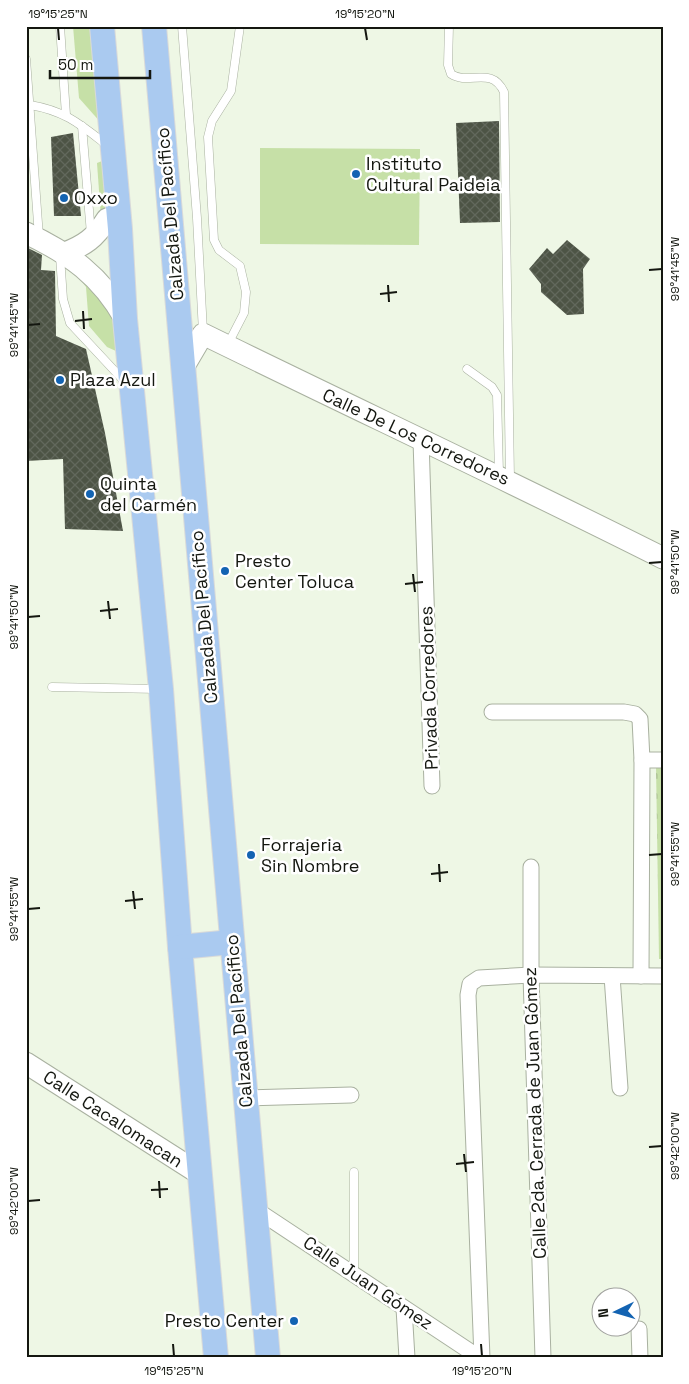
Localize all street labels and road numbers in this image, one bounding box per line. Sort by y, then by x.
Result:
street label: Calzada Del Pacífico [150,127,189,302]
street label: Calle De Los Corredores [319,383,514,490]
street label: Calzada Del Pacífico [184,530,223,705]
street label: Privada Corredores [414,606,443,770]
street label: Calzada Del Pacífico [219,934,258,1109]
street label: Calle 2da. Cerrada de Juan Gómez [518,967,551,1259]
street label: Calle Cacalomacan [39,1065,187,1172]
street label: Calle Juan Gómez [299,1231,437,1334]

